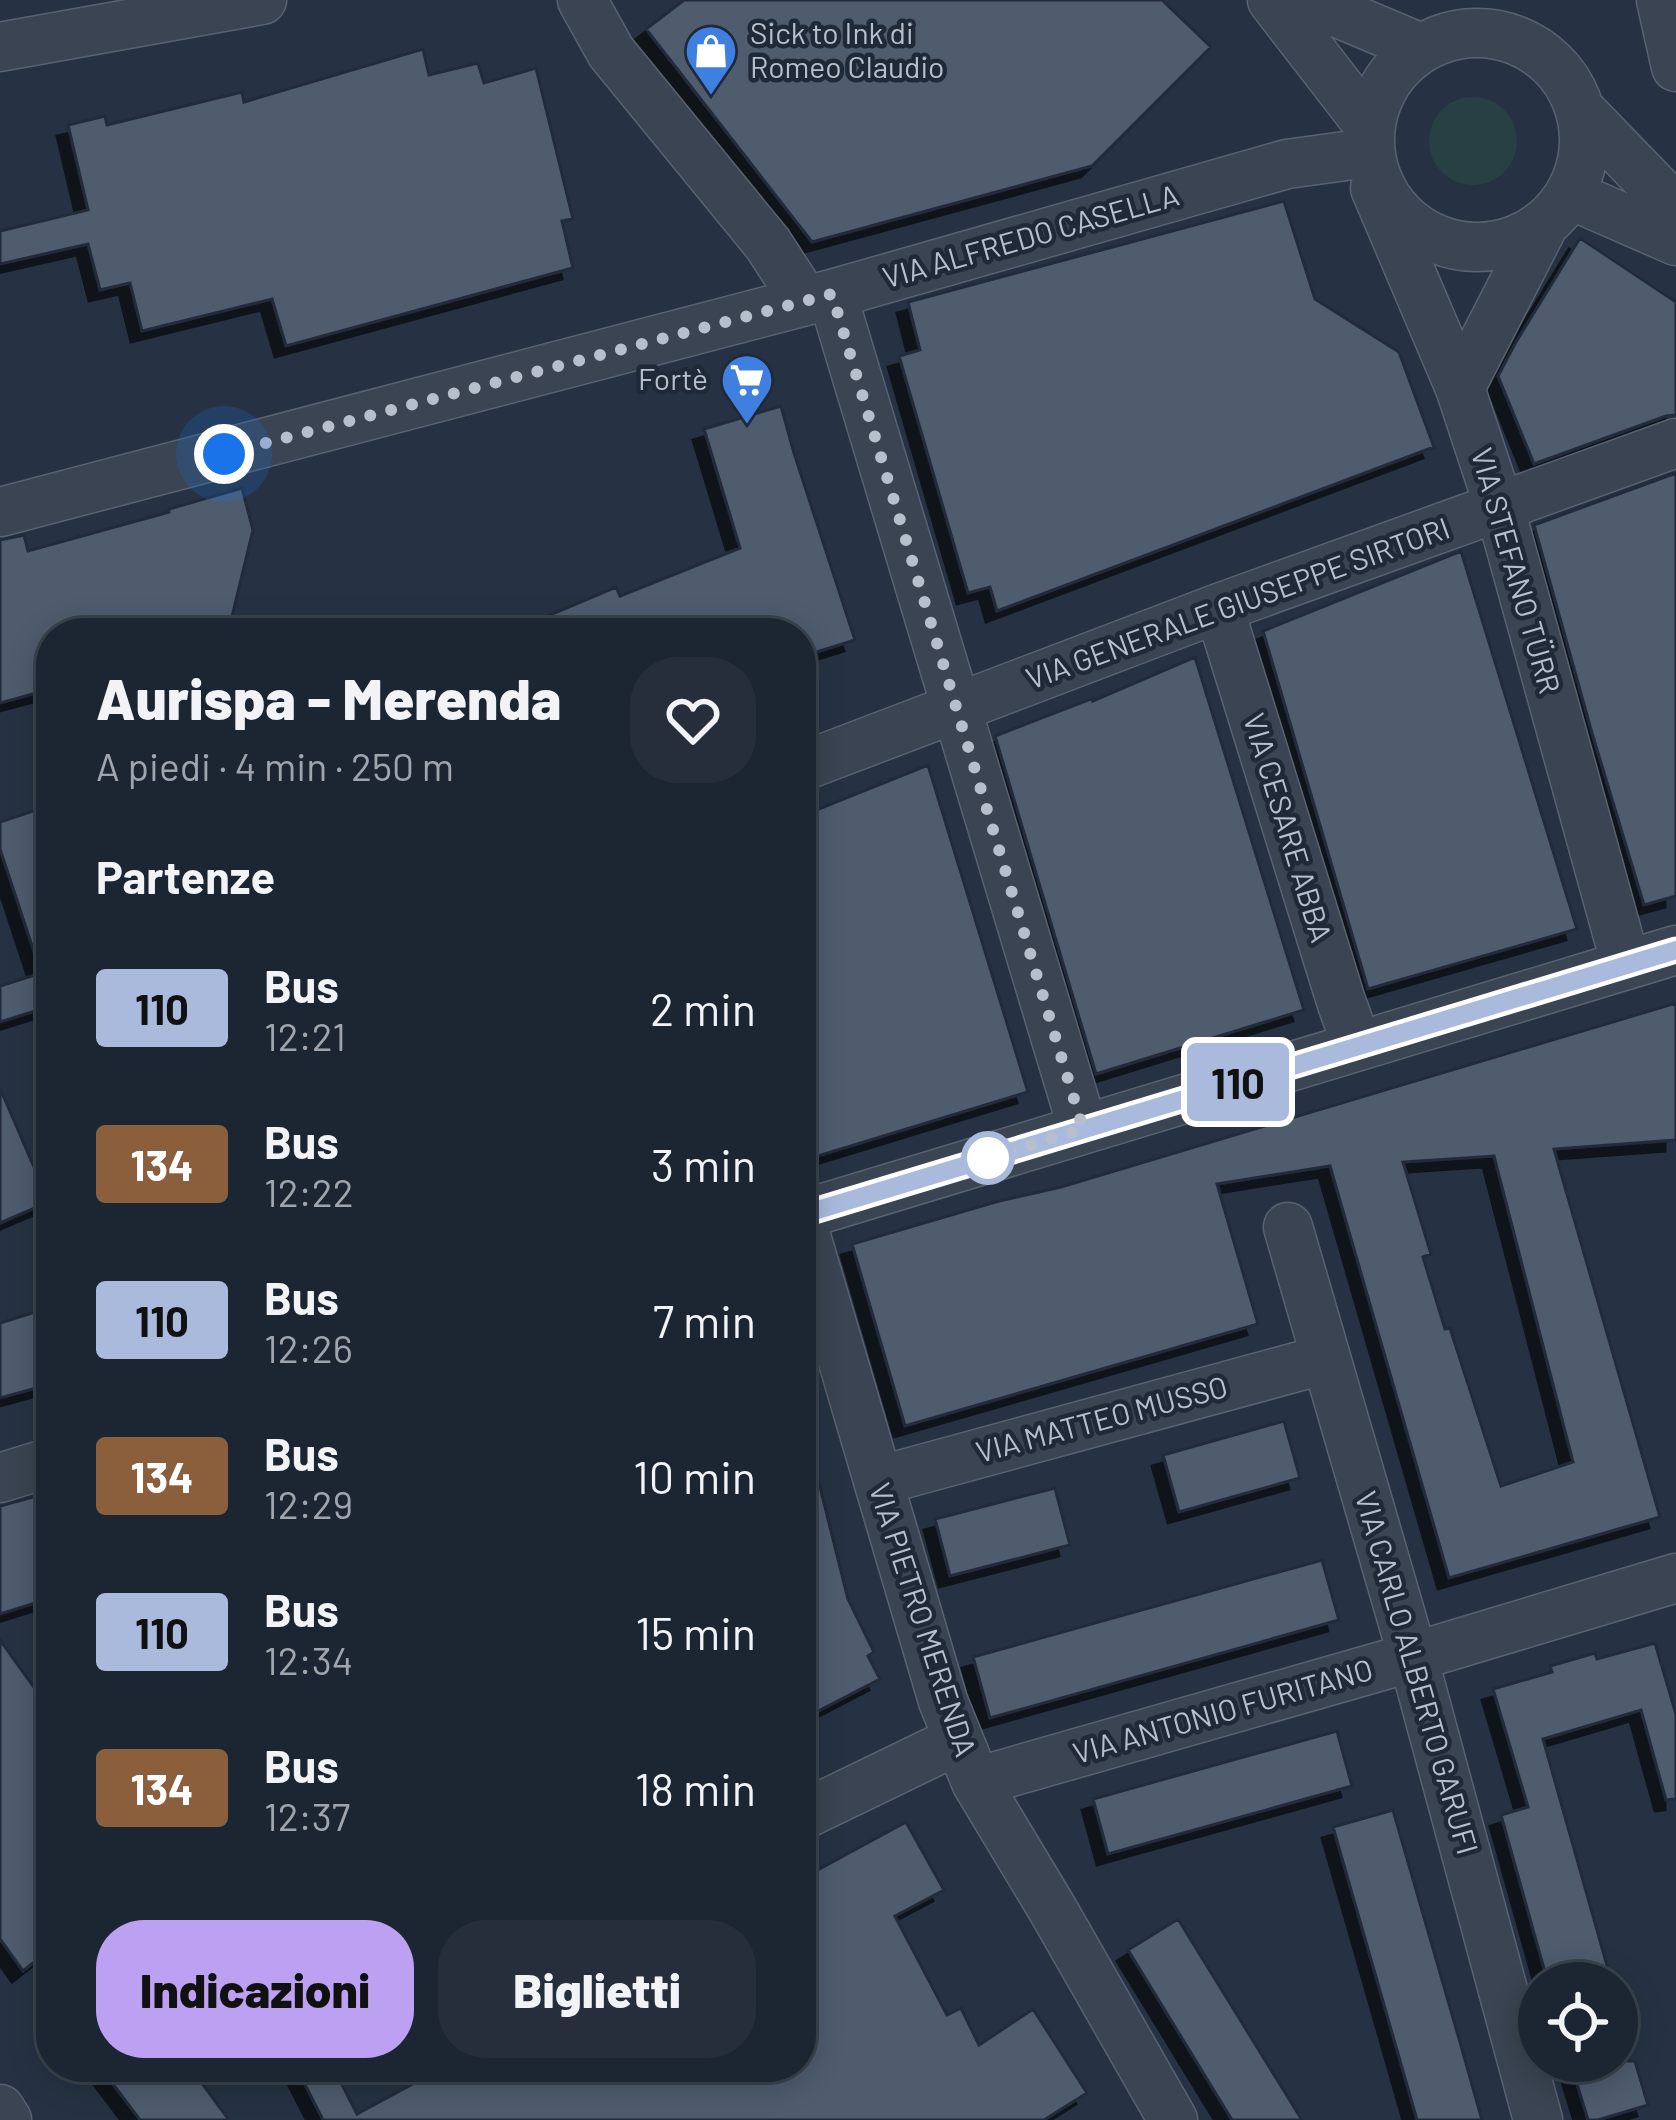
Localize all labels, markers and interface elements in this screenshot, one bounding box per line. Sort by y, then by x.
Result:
place label: Sick to Ink di Romeo Claudio [750,14,944,84]
shop icon: Sick to Ink di Romeo Claudio [683,23,739,97]
street label: VIA ALFREDO CASELLA [878,176,1183,295]
supermarket icon: Fortè [719,352,775,426]
place label: Fortè [638,360,708,396]
your location [194,424,254,484]
street label: VIA STEFANO TÜRR [1465,444,1569,697]
street label: VIA GENERALE GIUSEPPE SIRTORI [1021,509,1454,696]
button: heart [630,657,756,783]
text: Aurispa - Merenda [96,663,561,731]
street label: VIA CESARE ABBA [1237,709,1341,946]
text: A piedi · 4 min · 250 m [96,742,454,789]
text: Partenze [96,849,275,903]
text: Bus [264,958,339,1012]
text: 2 min [650,981,756,1035]
text: 110 [135,983,189,1033]
text: 12:21 [264,1012,346,1059]
line badge: 110 [1169,1043,1307,1121]
text: 110 [1211,1057,1265,1107]
text: Bus [264,1114,339,1168]
unlabelled marker [963,1133,1013,1183]
text: 3 min [651,1137,756,1191]
text: 134 [131,1139,193,1189]
text: 12:22 [264,1168,354,1215]
text: Bus [264,1270,339,1324]
text: 7 min [653,1293,756,1347]
text: 110 [135,1295,189,1345]
text: 12:26 [264,1324,353,1371]
street label: VIA MATTEO MUSSO [972,1367,1231,1469]
text: Bus [264,1426,339,1480]
text: 10 min [633,1449,756,1503]
text: 134 [131,1451,193,1501]
street label: VIA PIETRO MERENDA [863,1478,985,1761]
text: 12:29 [264,1480,353,1527]
street label: VIA CARLO ALBERTO GARUFI [1349,1487,1487,1858]
text: Bus [264,1582,339,1636]
text: 15 min [635,1605,756,1659]
text: 110 [135,1607,189,1657]
text: 12:34 [264,1636,353,1683]
street label: VIA ANTONIO FURITANO [1068,1650,1377,1770]
text: Bus [264,1738,339,1792]
text: 18 min [635,1761,756,1815]
text: 134 [131,1763,193,1813]
text: 12:37 [264,1792,350,1839]
button: Indicazioni [96,1920,414,2058]
button: Biglietti [438,1920,756,2058]
map controls [1518,1962,1638,2082]
button: locate [1518,1962,1638,2082]

